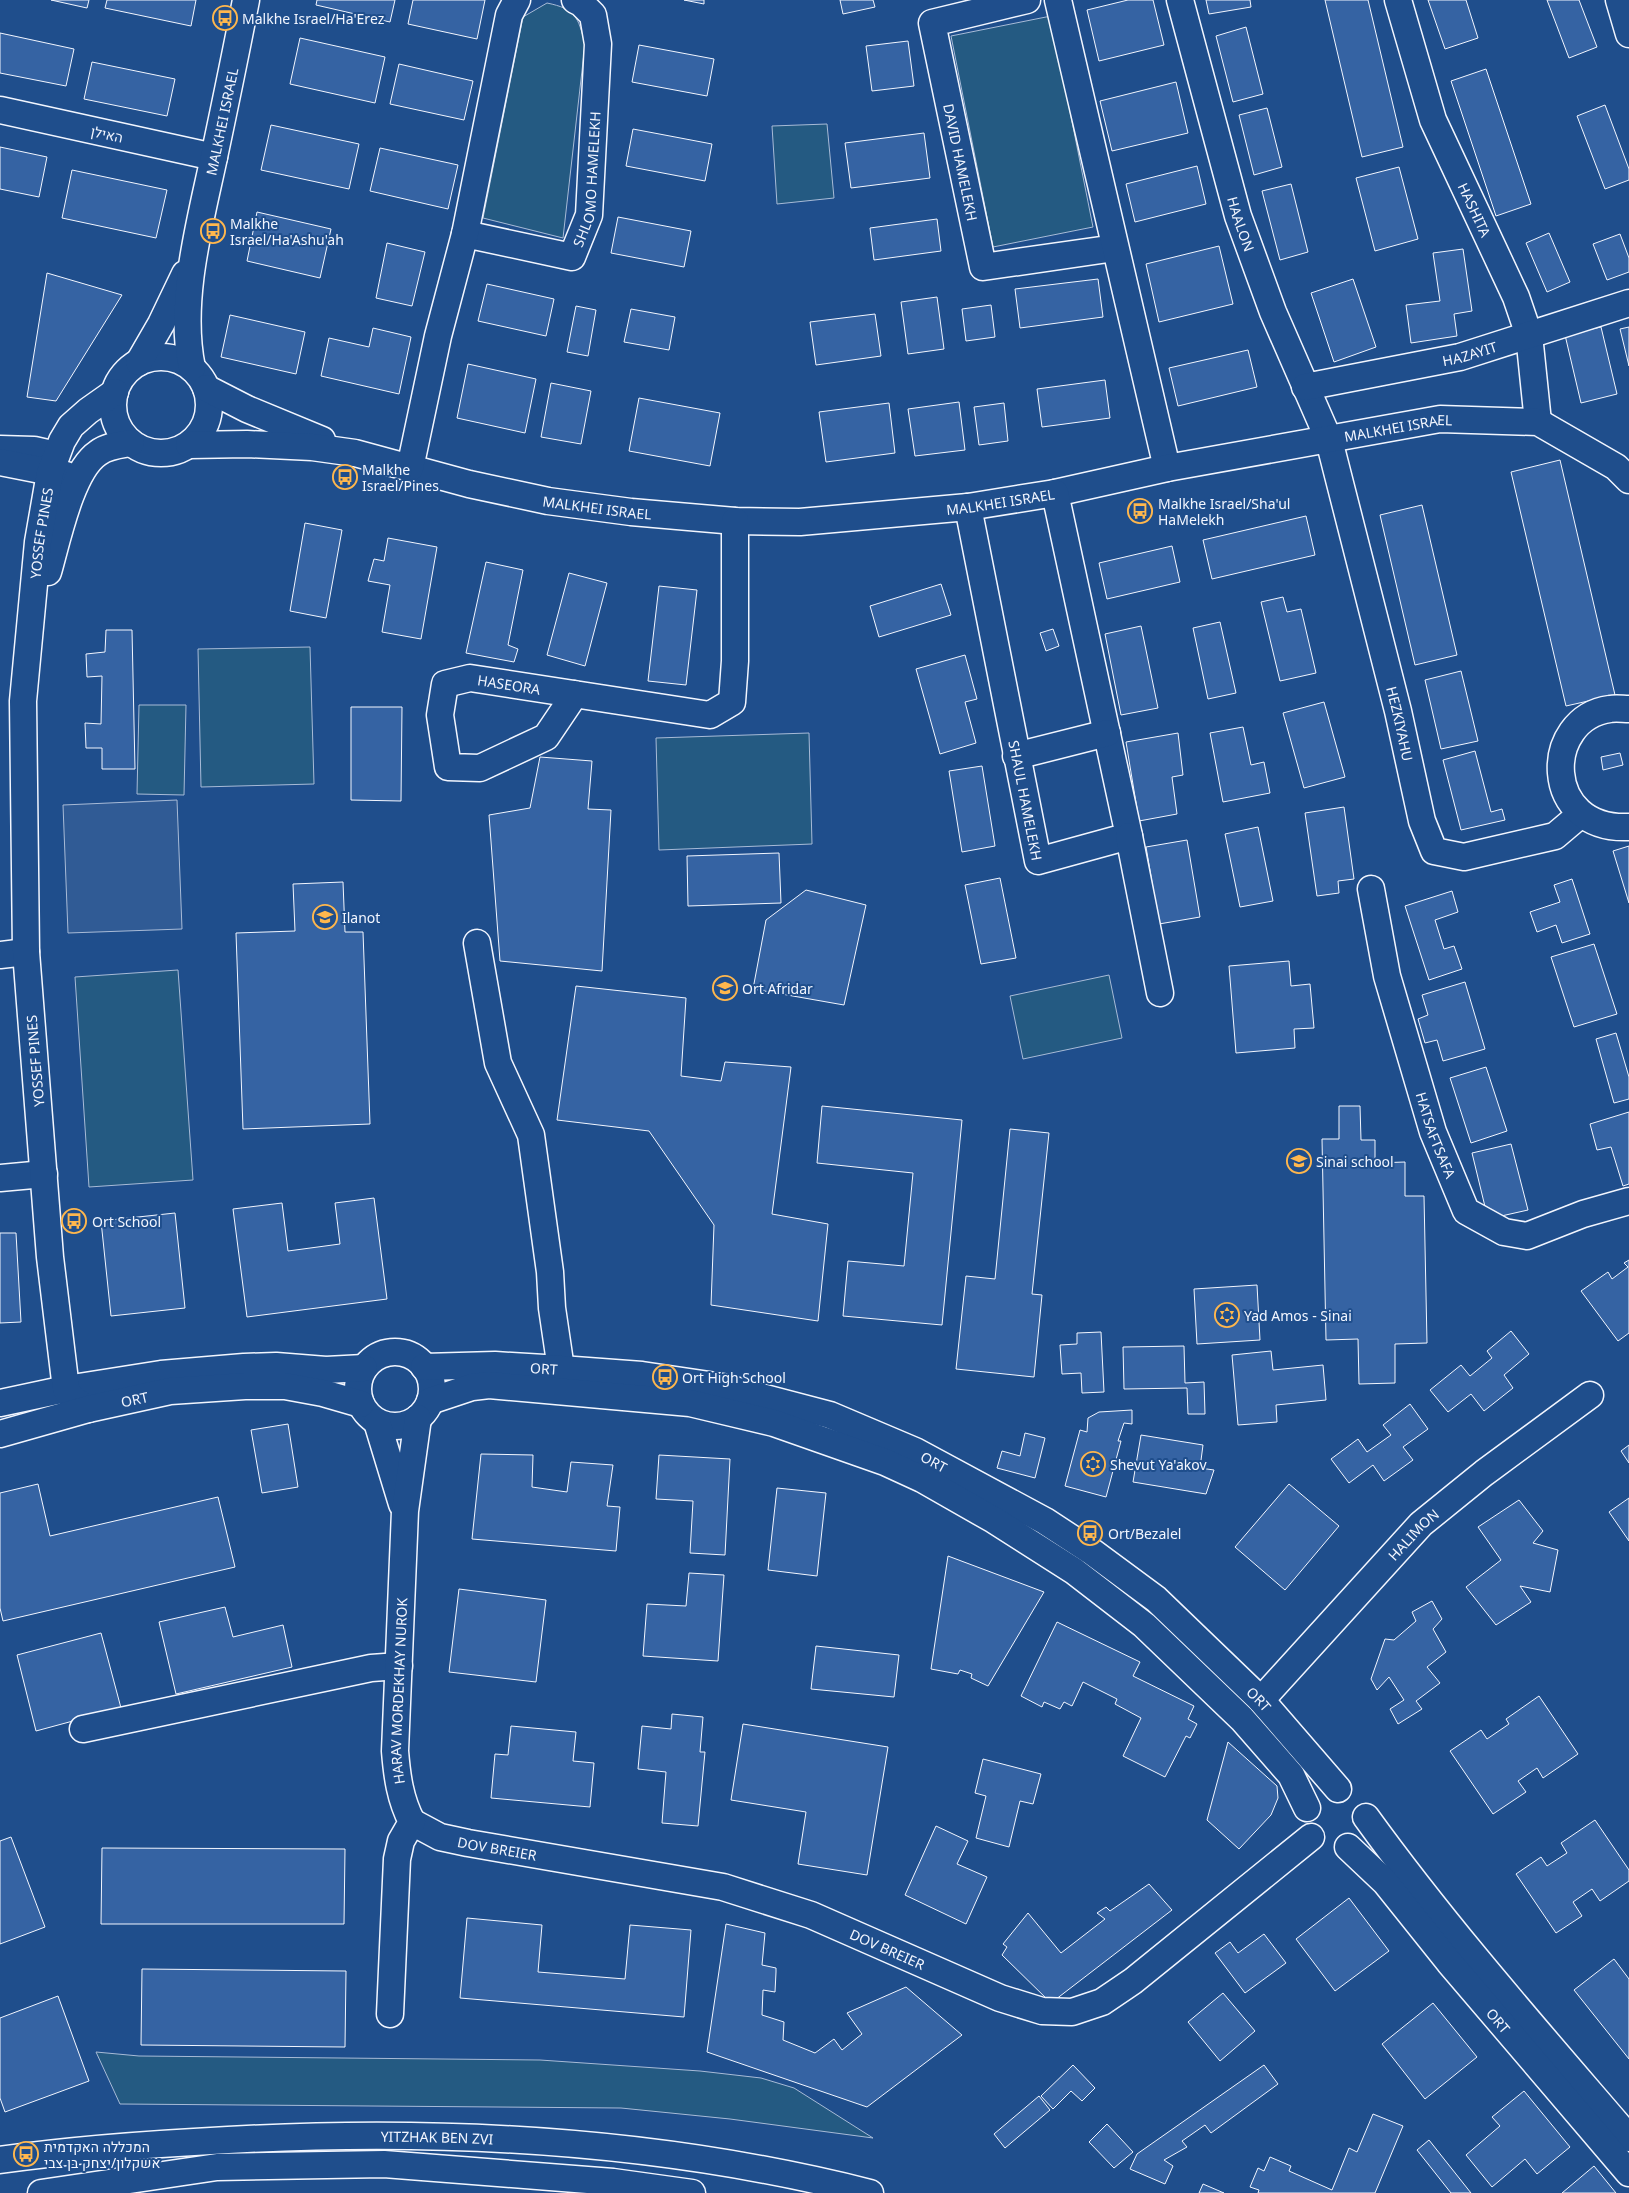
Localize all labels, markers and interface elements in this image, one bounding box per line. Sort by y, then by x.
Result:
bus stop icon: Malkhe Israel/Ha'Erez [212,5,238,31]
place label: Malkhe Israel/Ha'Erez [242,9,385,28]
street label: MALKHEI ISRAEL [201,66,242,177]
street label: DAVID HAMELEKH [940,102,983,223]
street label: SHLOMO HAMELEKH [568,111,604,250]
street label: האילן [89,121,125,147]
street label: HASHITA [1454,179,1496,240]
street label: HAALON [1224,194,1260,254]
place label: Malkhe Israel/Ha'Ashu'ah [230,214,344,249]
bus stop icon: Malkhe Israel/Ha'Ashu'ah [200,218,226,244]
street label: HAZAYIT [1441,336,1499,370]
street label: MALKHEI ISRAEL [1343,409,1453,446]
place label: Malkhe Israel/Pines [362,460,439,495]
bus stop icon: Malkhe Israel/Pines [332,464,358,490]
street label: MALKHEI ISRAEL [945,484,1056,518]
street label: YOSSEF PINES [25,486,57,580]
street label: MALKHEI ISRAEL [542,491,652,523]
place label: Malkhe Israel/Sha'ul HaMelekh [1158,494,1290,529]
bus stop icon: Malkhe Israel/Sha'ul HaMelekh [1127,498,1153,524]
street label: HASEORA [476,670,542,698]
street label: HEZKIYAHU [1383,684,1418,763]
street label: SHAUL HAMELEKH [1005,739,1047,862]
school or university icon: Ilanot [312,904,338,930]
place label: Ilanot [342,908,380,927]
school or university icon: Ort Afridar [712,975,738,1001]
place label: Ort Afridar [742,979,813,998]
street label: YOSSEF PINES [22,1014,48,1108]
street label: HATSAFTSAFA [1412,1090,1461,1181]
school or university icon: Sinai school [1286,1148,1312,1174]
place label: Sinai school [1316,1152,1394,1171]
bus stop icon: Ort School [61,1208,87,1234]
place label: Ort School [92,1212,161,1231]
synagogue icon: Yad Amos - Sinai [1214,1302,1240,1328]
place label: Yad Amos - Sinai [1244,1306,1352,1325]
street label: ORT [530,1358,558,1378]
bus stop icon: Ort High School [652,1364,678,1390]
place label: Ort High School [682,1368,786,1387]
street label: ORT [119,1387,150,1411]
street label: ORT [918,1446,951,1476]
synagogue icon: Shevut Ya'akov [1080,1451,1106,1477]
place label: Shevut Ya'akov [1110,1455,1207,1474]
street label: HALIMON [1383,1504,1443,1564]
bus stop icon: Ort/Bezalel [1077,1520,1103,1546]
place label: Ort/Bezalel [1108,1524,1181,1543]
street label: HARAV MORDEKHAY NUROK [385,1597,411,1786]
street label: ORT [1243,1682,1276,1715]
street label: DOV BREIER [456,1832,538,1864]
street label: DOV BREIER [847,1924,928,1973]
street label: ORT [1483,2004,1515,2037]
street label: YITZHAK BEN ZVI [381,2126,494,2148]
place label: המכללה האקדמית אשקלון/יצחק בן צבי [44,2137,160,2172]
bus stop icon: המכללה האקדמית אשקלון/יצחק בן צבי [13,2141,39,2167]

